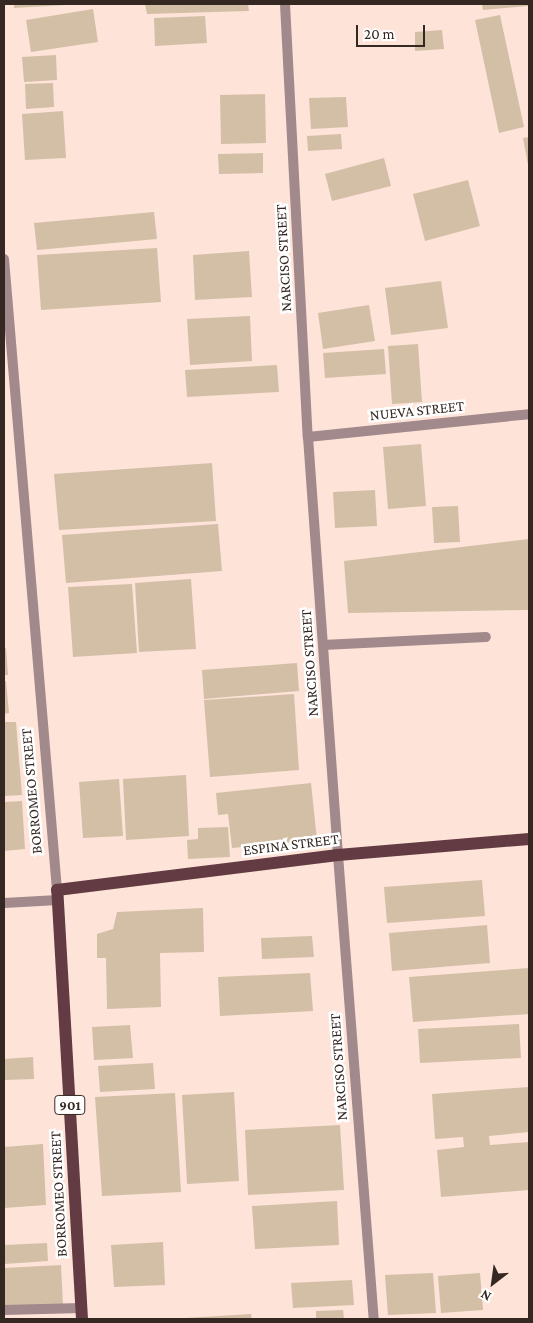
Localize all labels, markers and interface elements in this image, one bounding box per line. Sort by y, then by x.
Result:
scale bar [358,15,427,47]
text: 20 m [364,26,395,42]
street label: NARCISO STREET [272,204,296,312]
street label: NUEVA STREET [369,397,465,425]
street label: NARCISO STREET [297,609,323,717]
street label: BORROMEO STREET [18,727,46,855]
street label: ESPINA STREET [242,830,340,860]
street label: NARCISO STREET [326,1013,352,1121]
road number: 901 [54,1094,86,1116]
street label: BORROMEO STREET [47,1131,71,1257]
north arrow [468,1258,518,1308]
text: N [477,1287,494,1305]

